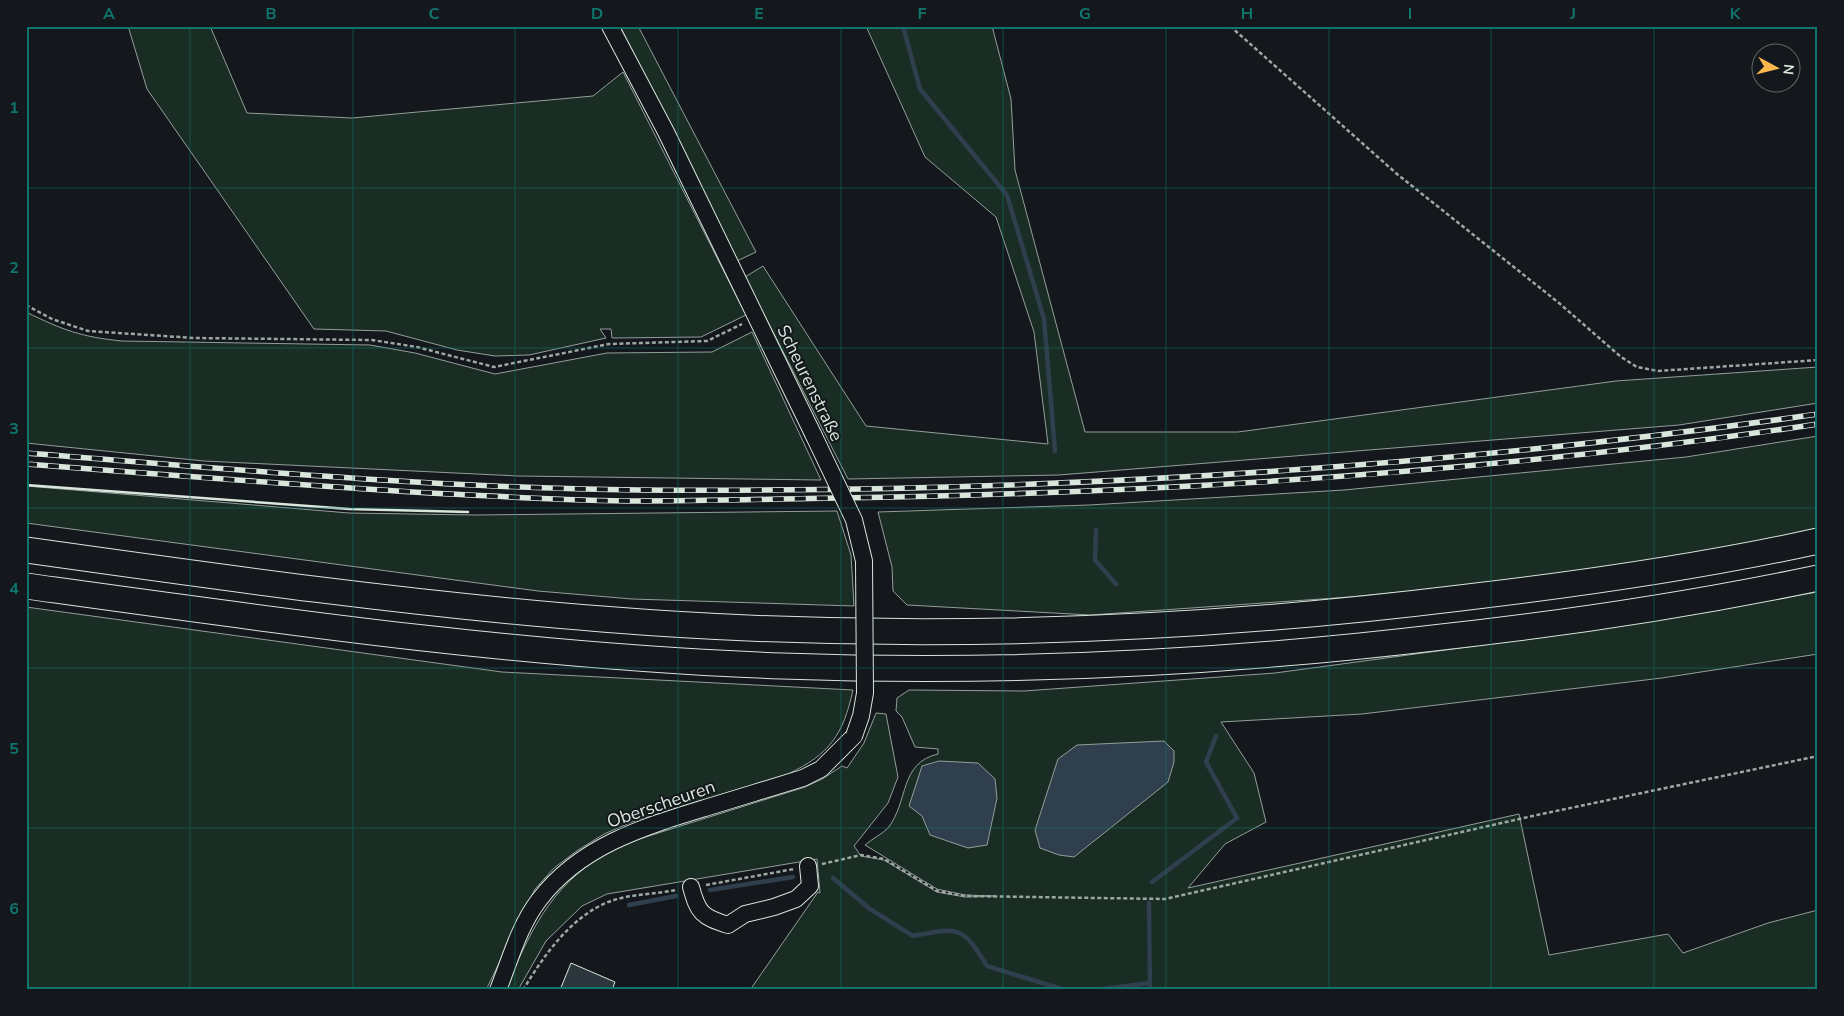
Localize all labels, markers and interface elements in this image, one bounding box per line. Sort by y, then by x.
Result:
text: A [103,3,115,25]
text: B [265,3,277,25]
text: C [429,3,440,25]
text: D [591,3,603,25]
text: E [754,3,764,25]
text: F [918,3,927,25]
text: G [1079,3,1091,25]
text: H [1241,3,1253,25]
text: I [1408,3,1412,25]
text: J [1569,3,1576,25]
text: K [1730,3,1742,25]
north arrow [1752,42,1802,92]
text: N [1778,63,1798,76]
text: 1 [9,97,19,119]
text: 2 [9,257,19,279]
street label: Scheurenstraße [771,321,849,445]
text: 3 [9,418,19,440]
text: 4 [9,578,19,600]
text: 5 [9,738,19,760]
street label: Oberscheuren [604,774,718,834]
text: 6 [9,898,19,920]

